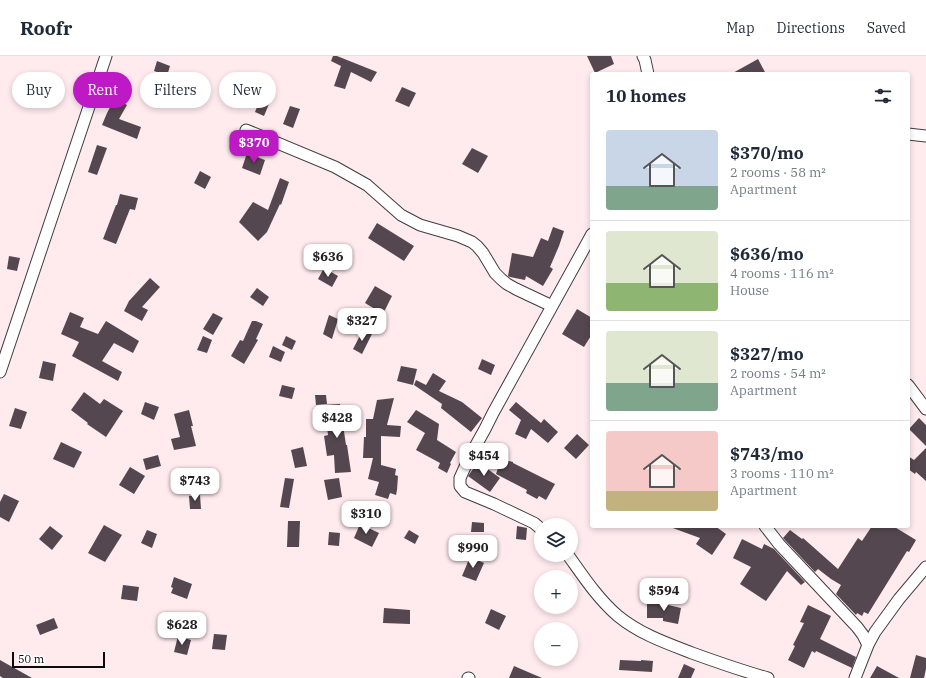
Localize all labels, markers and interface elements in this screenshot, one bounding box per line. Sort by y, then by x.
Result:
text: Roofr [20,16,72,40]
text: Map [726,19,755,37]
text: Directions [777,19,845,37]
text: Saved [867,19,906,37]
chip: Buy [12,72,65,108]
chip: Rent [73,72,132,108]
chip: Filters [140,72,211,108]
chip: New [219,72,276,108]
text: 10 homes [606,85,686,107]
icon: filters [872,85,894,107]
pin: $370 [230,130,278,164]
text: $370 [238,134,270,151]
text: $370/mo [730,142,804,164]
icon: home [638,146,686,194]
text: 2 rooms · 58 m² [730,164,826,181]
text: Apartment [730,181,797,198]
text: $636/mo [730,243,804,265]
pin: $636 [304,244,352,278]
icon: home [638,247,686,295]
text: $636 [312,248,344,265]
text: 4 rooms · 116 m² [730,265,834,282]
text: House [730,282,769,299]
pin: $327 [338,308,386,342]
text: $327 [346,312,378,329]
text: $327/mo [730,343,804,365]
icon: home [638,347,686,395]
text: 2 rooms · 54 m² [730,365,826,382]
text: Apartment [730,382,797,399]
pin: $428 [313,405,361,439]
text: $428 [321,409,353,426]
pin: $454 [460,443,508,477]
text: $743/mo [730,443,804,465]
text: $454 [468,447,500,464]
icon: home [638,447,686,495]
text: 3 rooms · 110 m² [730,465,834,482]
pin: $743 [171,468,219,502]
text: $743 [179,472,211,489]
text: Apartment [730,482,797,499]
pin: $310 [342,501,390,535]
text: $310 [350,505,382,522]
map controls [534,518,578,666]
button: layers [534,518,578,562]
pin: $990 [449,535,497,569]
text: $990 [457,539,489,556]
button: + [534,570,578,614]
pin: $594 [640,578,688,612]
text: $594 [648,582,680,599]
pin: $628 [158,612,206,646]
text: $628 [166,616,198,633]
button: − [534,622,578,666]
scale bar [12,650,105,669]
text: 50 m [18,652,44,666]

